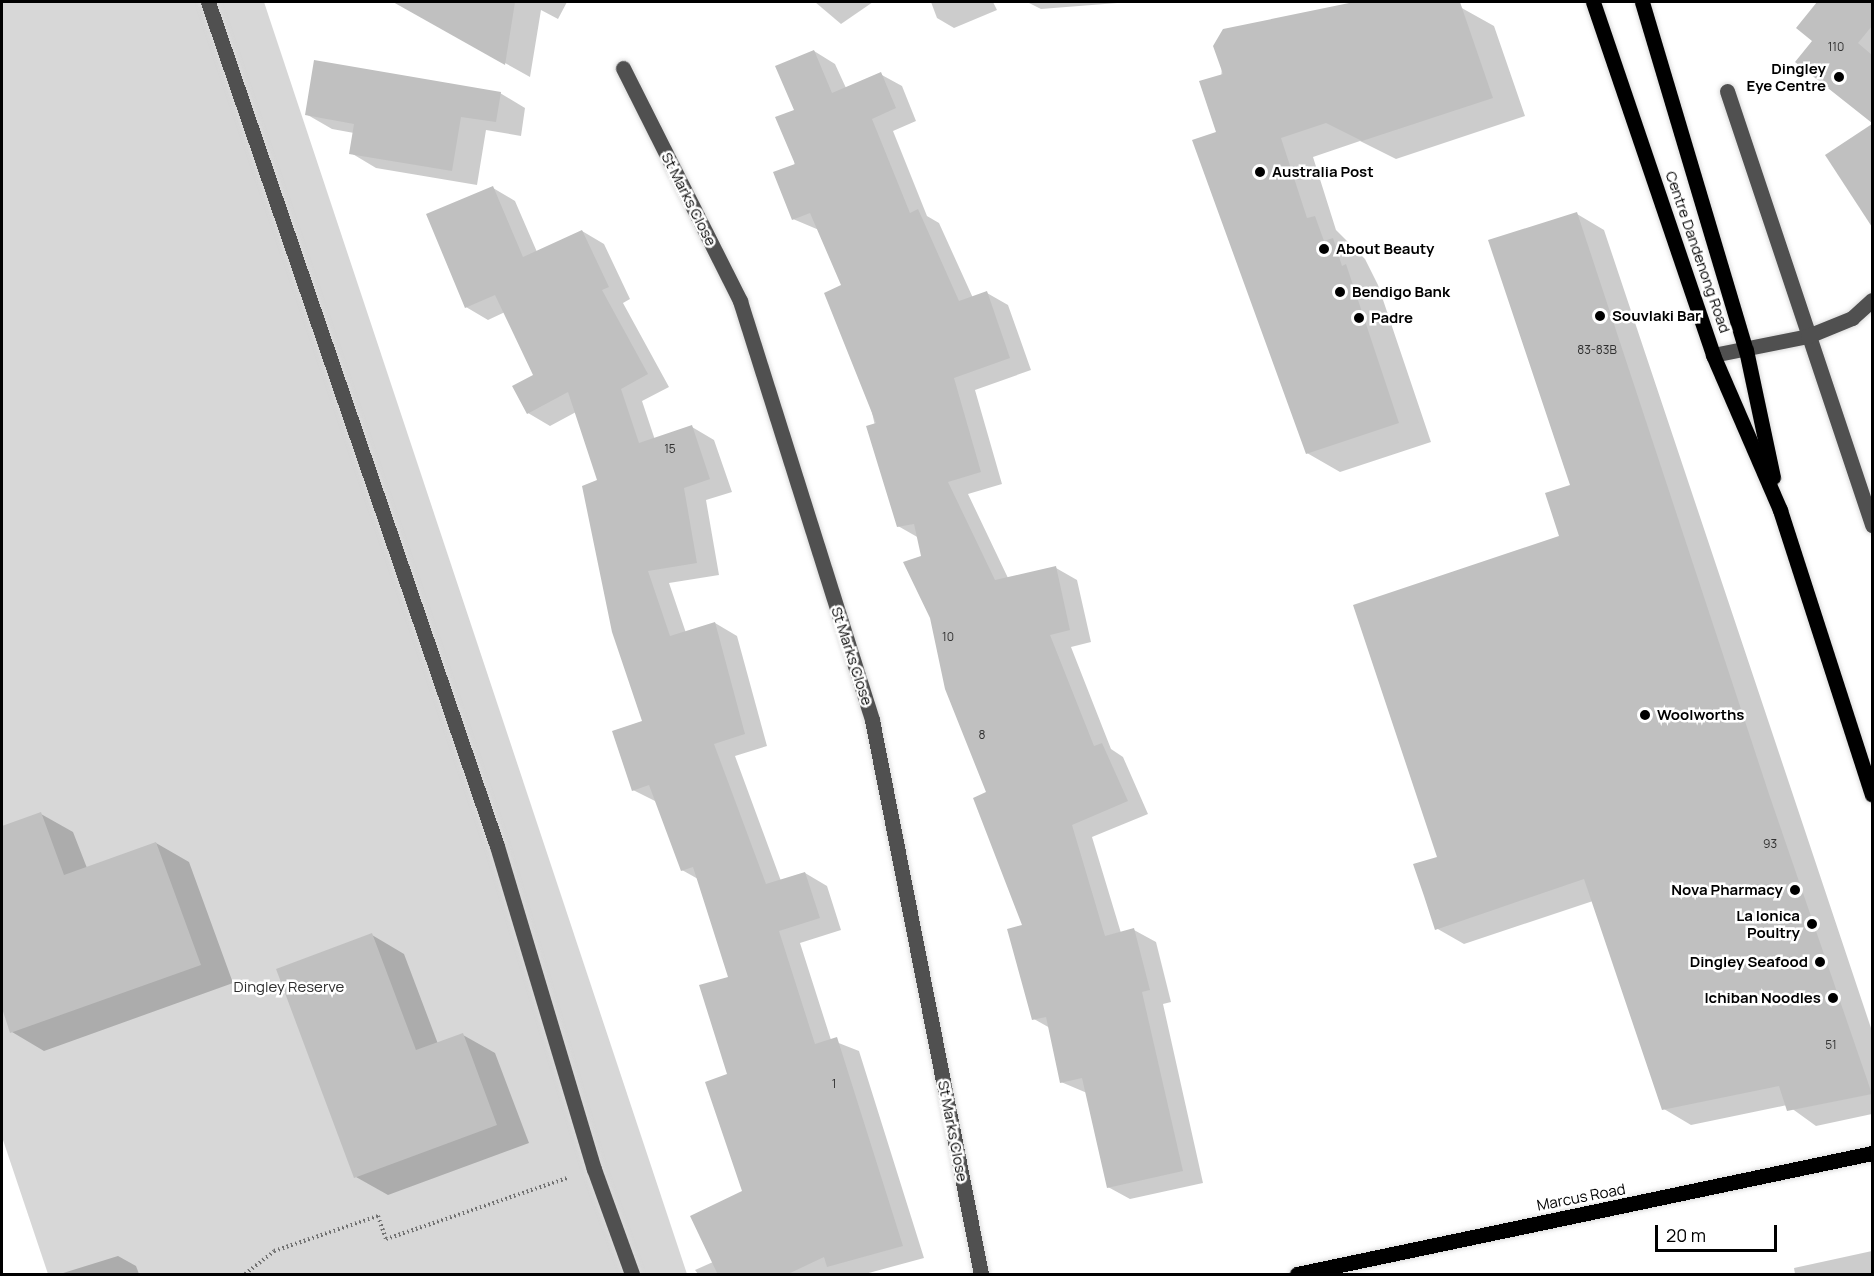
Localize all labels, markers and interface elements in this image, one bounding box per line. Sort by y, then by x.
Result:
house number: 110 [1828,40,1844,54]
place label: Dingley Eye Centre [1746,59,1826,94]
marker: Dingley Eye Centre [1830,68,1848,86]
street label: St Marks Close [658,149,720,249]
place label: Australia Post [1272,163,1374,181]
marker: Australia Post [1253,165,1267,179]
street label: Centre Dandenong Road [1662,169,1734,335]
place label: About Beauty [1336,240,1434,258]
marker: About Beauty [1317,242,1331,256]
place label: Bendigo Bank [1352,283,1450,301]
marker: Bendigo Bank [1333,285,1347,299]
place label: Souvlaki Bar [1612,307,1701,325]
place label: Padre [1371,309,1413,327]
marker: Souvlaki Bar [1593,309,1607,323]
marker: Padre [1352,311,1366,325]
house number: 83-83B [1577,343,1617,357]
house number: 15 [664,442,676,456]
street label: St Marks Close [828,605,876,707]
house number: 10 [942,630,954,644]
place label: Woolworths [1657,706,1744,724]
marker: Woolworths [1638,708,1652,722]
house number: 8 [979,728,985,742]
house number: 93 [1763,837,1777,851]
place label: Nova Pharmacy [1671,881,1783,899]
marker: Nova Pharmacy [1788,883,1802,897]
place label: La Ionica Poultry [1736,906,1800,941]
marker: La Ionica Poultry [1805,917,1819,931]
place label: Dingley Seafood [1690,953,1808,971]
marker: Dingley Seafood [1813,955,1827,969]
park label: Dingley Reserve [234,978,344,996]
place label: Ichiban Noodles [1704,989,1821,1007]
marker: Ichiban Noodles [1826,991,1840,1005]
house number: 51 [1825,1038,1837,1052]
house number: 1 [832,1077,836,1091]
street label: St Marks Close [934,1079,972,1183]
street label: Marcus Road [1535,1180,1627,1214]
scale bar [1658,1213,1780,1251]
text: 20 m [1666,1223,1706,1247]

